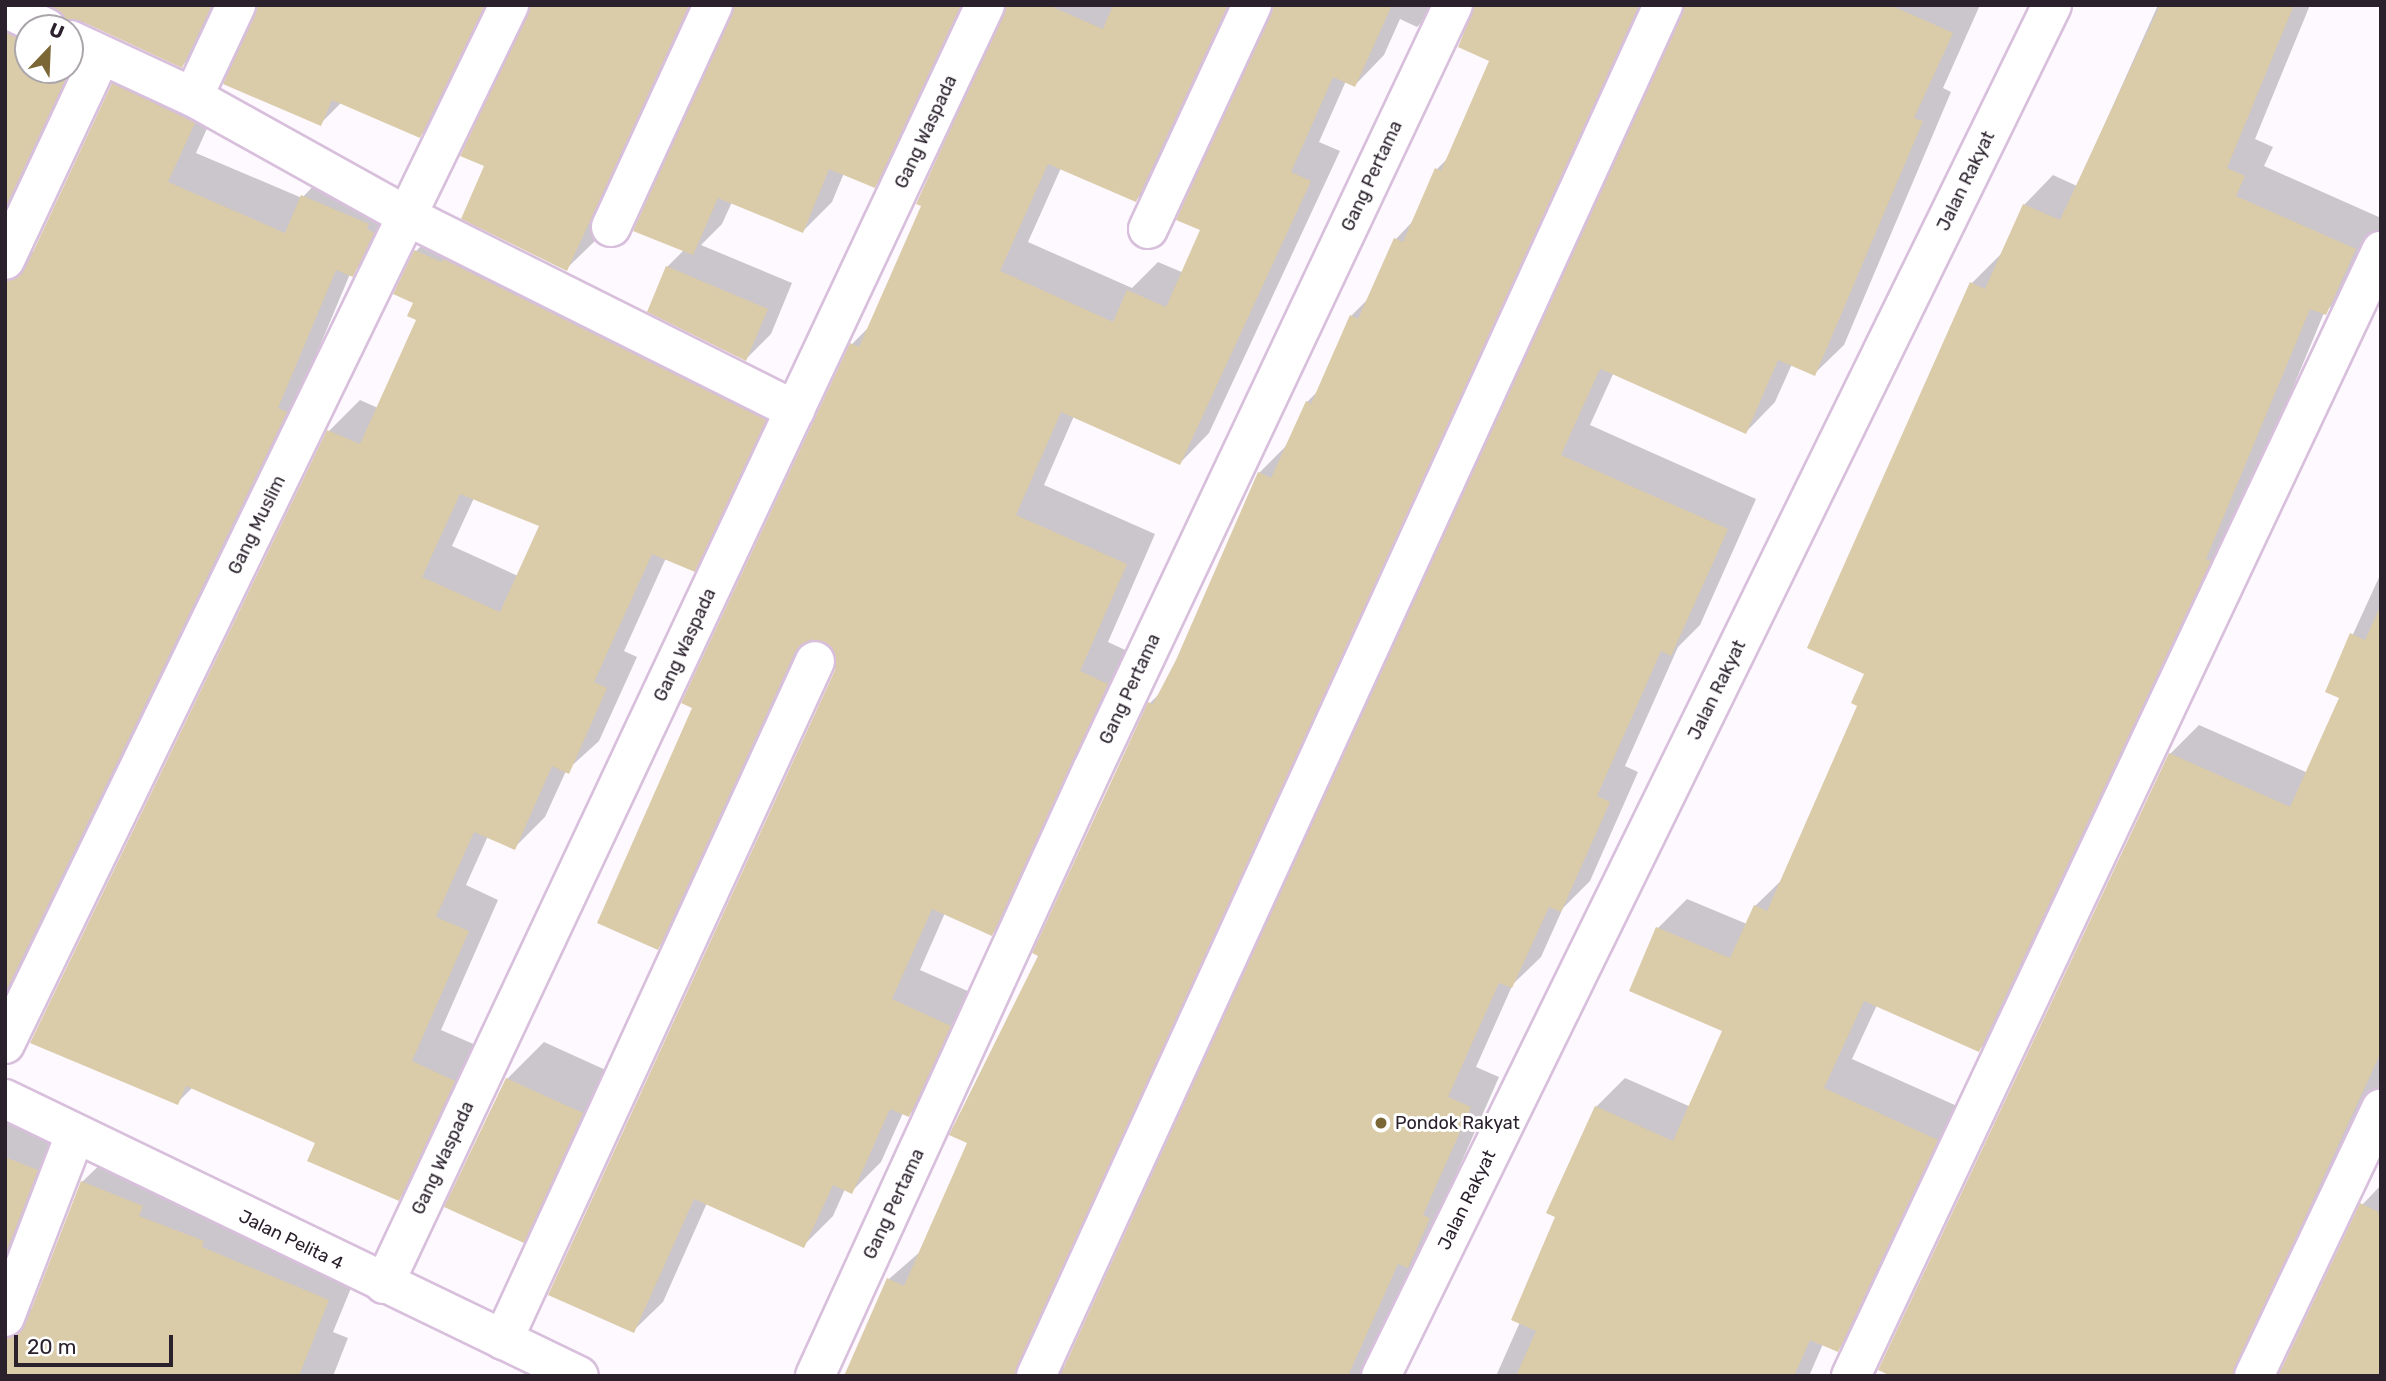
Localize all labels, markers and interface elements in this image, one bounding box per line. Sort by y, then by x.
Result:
north arrow [14,14,84,84]
text: U [46,18,67,44]
street label: Gang Waspada [890,72,962,192]
street label: Gang Pertama [1337,117,1407,235]
street label: Jalan Rakyat [1933,128,1999,234]
street label: Gang Muslim [224,472,290,578]
street label: Gang Waspada [649,585,721,705]
street label: Gang Pertama [1095,630,1165,748]
street label: Jalan Rakyat [1684,637,1750,743]
street label: Gang Waspada [407,1098,479,1218]
place label: Pondok Rakyat [1395,1112,1520,1134]
marker: Pondok Rakyat [1373,1115,1389,1131]
street label: Gang Pertama [859,1145,929,1263]
street label: Jalan Rakyat [1434,1147,1500,1253]
street label: Jalan Pelita 4 [235,1205,347,1275]
scale bar [18,1322,177,1366]
text: 20 m [27,1334,76,1359]

